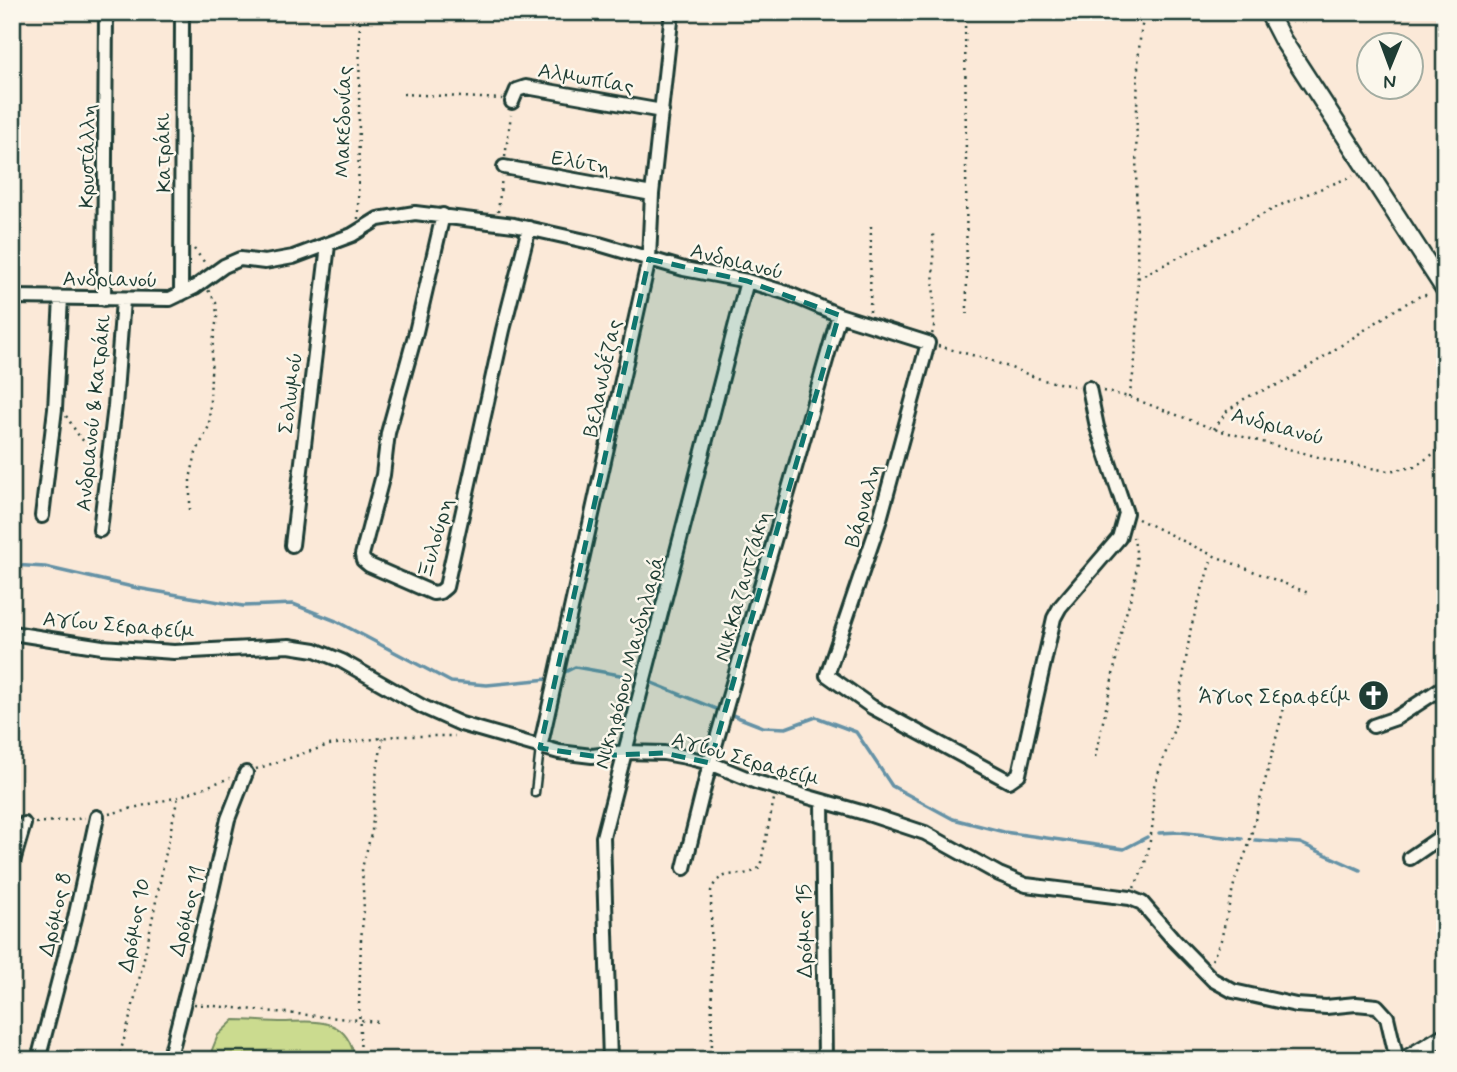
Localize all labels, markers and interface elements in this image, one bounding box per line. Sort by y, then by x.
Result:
north arrow [1356,32,1426,102]
street label: Αλμωπίας [536,57,636,101]
street label: Μακεδονίας [329,66,359,178]
text: N [1383,69,1396,94]
street label: Κρυστάλλη [73,104,103,208]
street label: Κατράκι [149,113,179,193]
street label: Ελύτη [549,144,613,182]
street label: Ανδριανού [687,237,786,287]
street label: Ανδριανού [62,265,158,295]
street label: Ανδριανού & Κατράκι [70,313,118,513]
street label: Βελανιδέζας [576,317,629,440]
street label: Σολωμού [272,351,310,435]
street label: Ανδριανού [1228,401,1327,453]
street label: Βάρναλη [839,460,889,550]
street label: Ξυλούρη [412,495,460,582]
street label: Νικ.Καζαντζάκη [708,508,778,665]
street label: Νικηφόρου Μανδηλαρά [588,552,672,772]
street label: Αγίου Σεραφείμ [41,605,196,647]
church icon: Άγιος Σεραφείμ [1357,679,1391,713]
place label: Άγιος Σεραφείμ [1198,683,1351,711]
street label: Αγίου Σεραφείμ [668,725,823,795]
street label: Δρόμος 11 [163,863,213,959]
street label: Δρόμος 8 [33,869,79,959]
street label: Δρόμος 10 [112,876,158,975]
street label: Δρόμος 15 [790,884,820,978]

